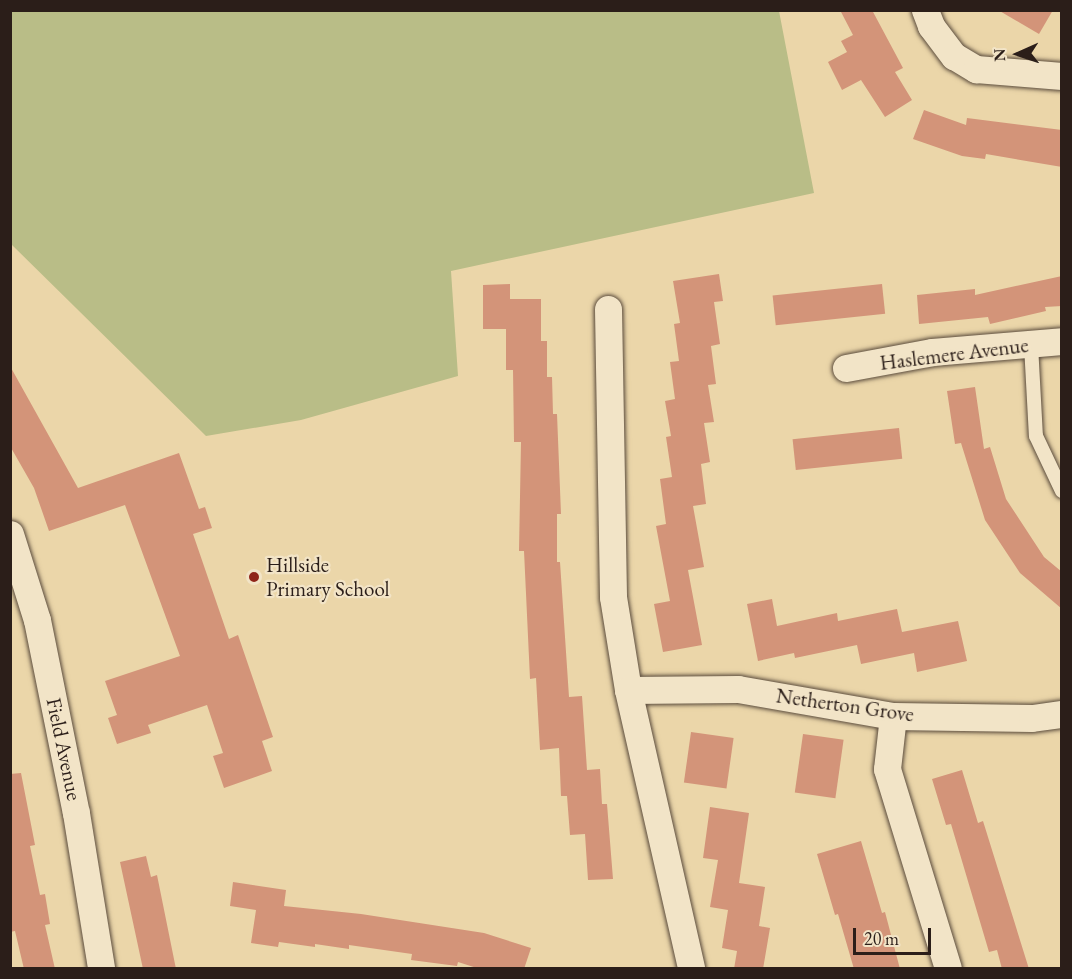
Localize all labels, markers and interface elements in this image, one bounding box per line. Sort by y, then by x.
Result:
north arrow [988,24,1048,84]
text: N [989,48,1010,62]
street label: Haslemere Avenue [878,332,1030,376]
place label: Hillside Primary School [266,552,390,602]
marker: Hillside Primary School [247,570,261,584]
street label: Netherton Grove [774,683,916,727]
street label: Field Avenue [41,695,87,803]
scale bar [856,916,934,954]
text: 20 m [864,927,899,950]

